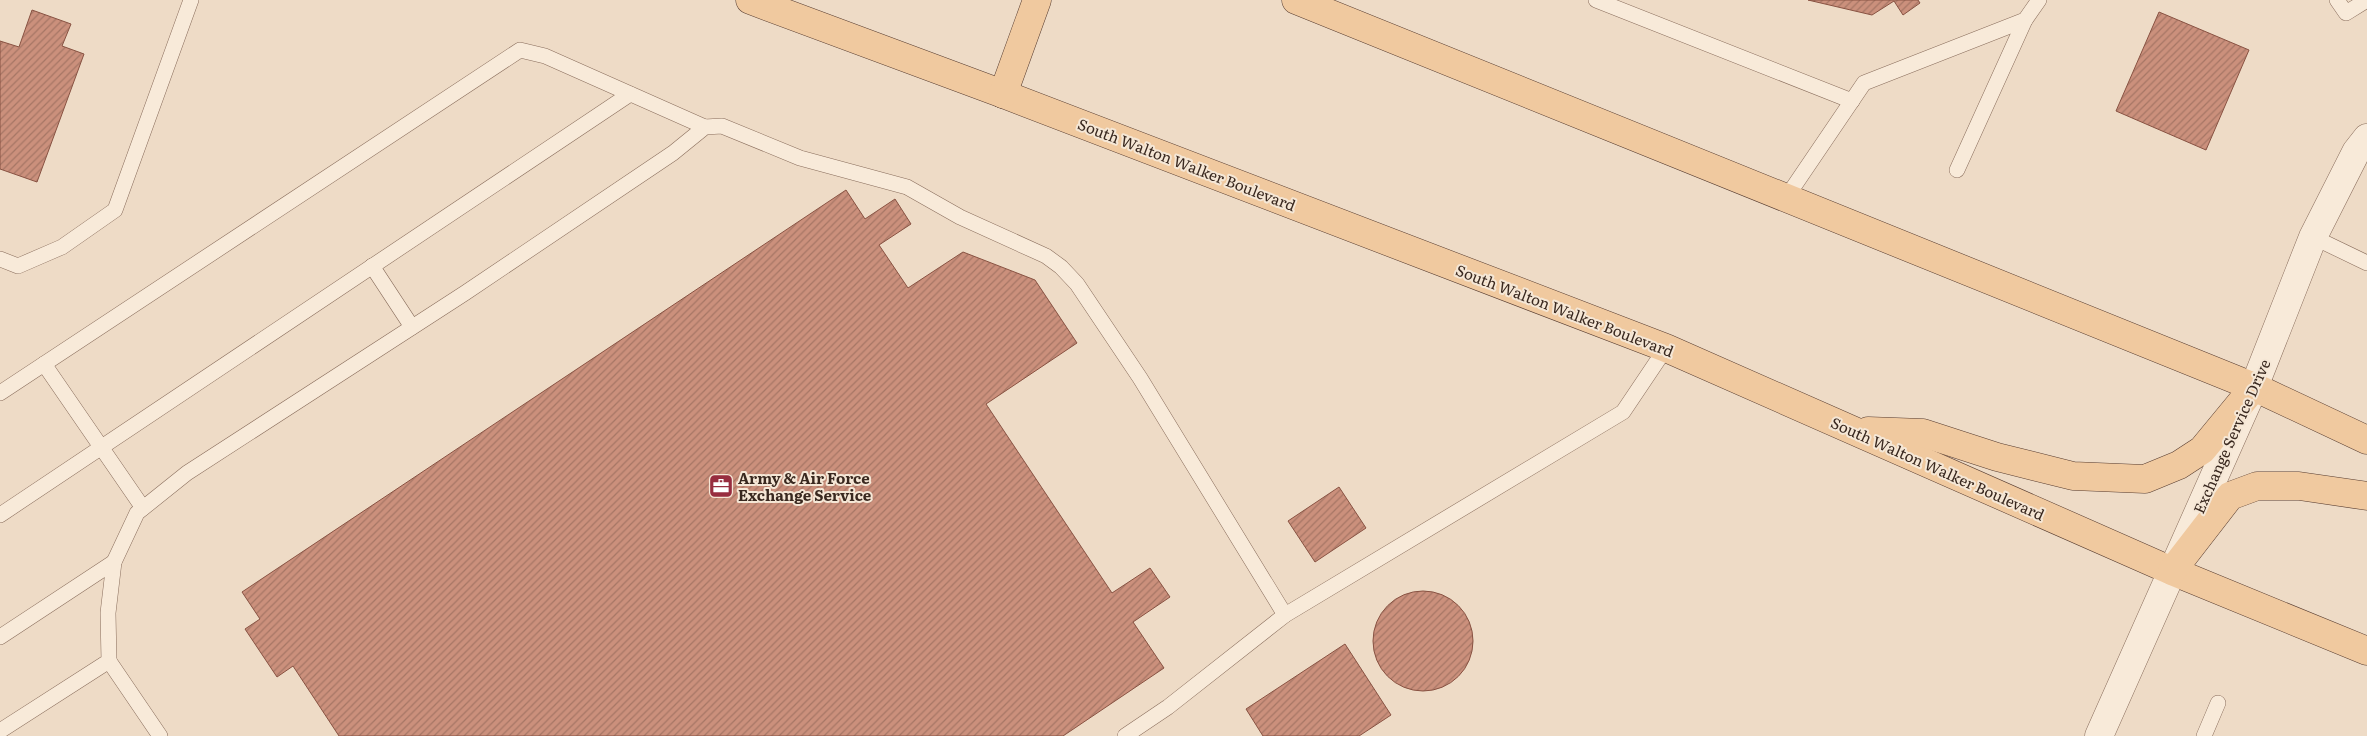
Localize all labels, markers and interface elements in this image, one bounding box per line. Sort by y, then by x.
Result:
street label: South Walton Walker Boulevard [1075,112,1299,216]
street label: South Walton Walker Boulevard [1453,258,1677,362]
street label: Exchange Service Drive [2187,355,2276,517]
street label: South Walton Walker Boulevard [1827,410,2049,526]
place label: Army & Air Force Exchange Service [738,466,872,506]
office icon: Army & Air Force Exchange Service [708,473,734,499]

